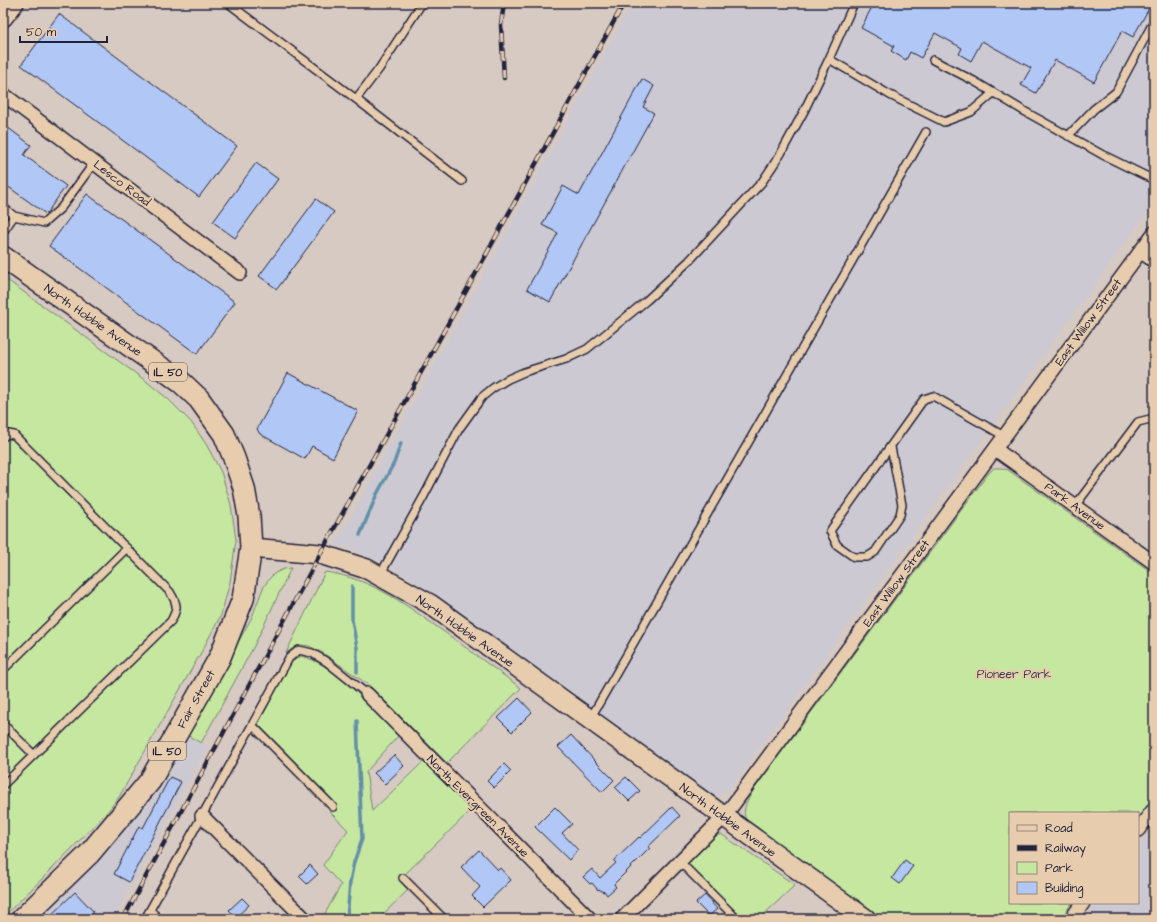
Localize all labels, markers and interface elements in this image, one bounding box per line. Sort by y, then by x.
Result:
scale bar [20,18,107,44]
text: 50 m [26,24,57,41]
street label: Lesco Road [90,156,154,211]
street label: East Willow Street [1051,275,1126,369]
street label: North Hobbie Avenue [40,280,146,361]
road number: IL 50 [149,363,187,381]
street label: Park Avenue [1041,479,1109,535]
street label: East Willow Street [859,536,934,630]
street label: North Hobbie Avenue [412,591,518,672]
park label: Pioneer Park [977,666,1052,683]
street label: Fair Street [173,667,220,732]
road number: IL 50 [148,742,186,760]
street label: North Evergreen Avenue [422,751,533,862]
street label: North Hobbie Avenue [676,779,780,862]
legend [1009,812,1139,904]
text: Road [1045,820,1073,837]
text: Railway [1045,840,1086,858]
text: Park [1045,860,1073,877]
text: Building [1045,880,1083,898]

